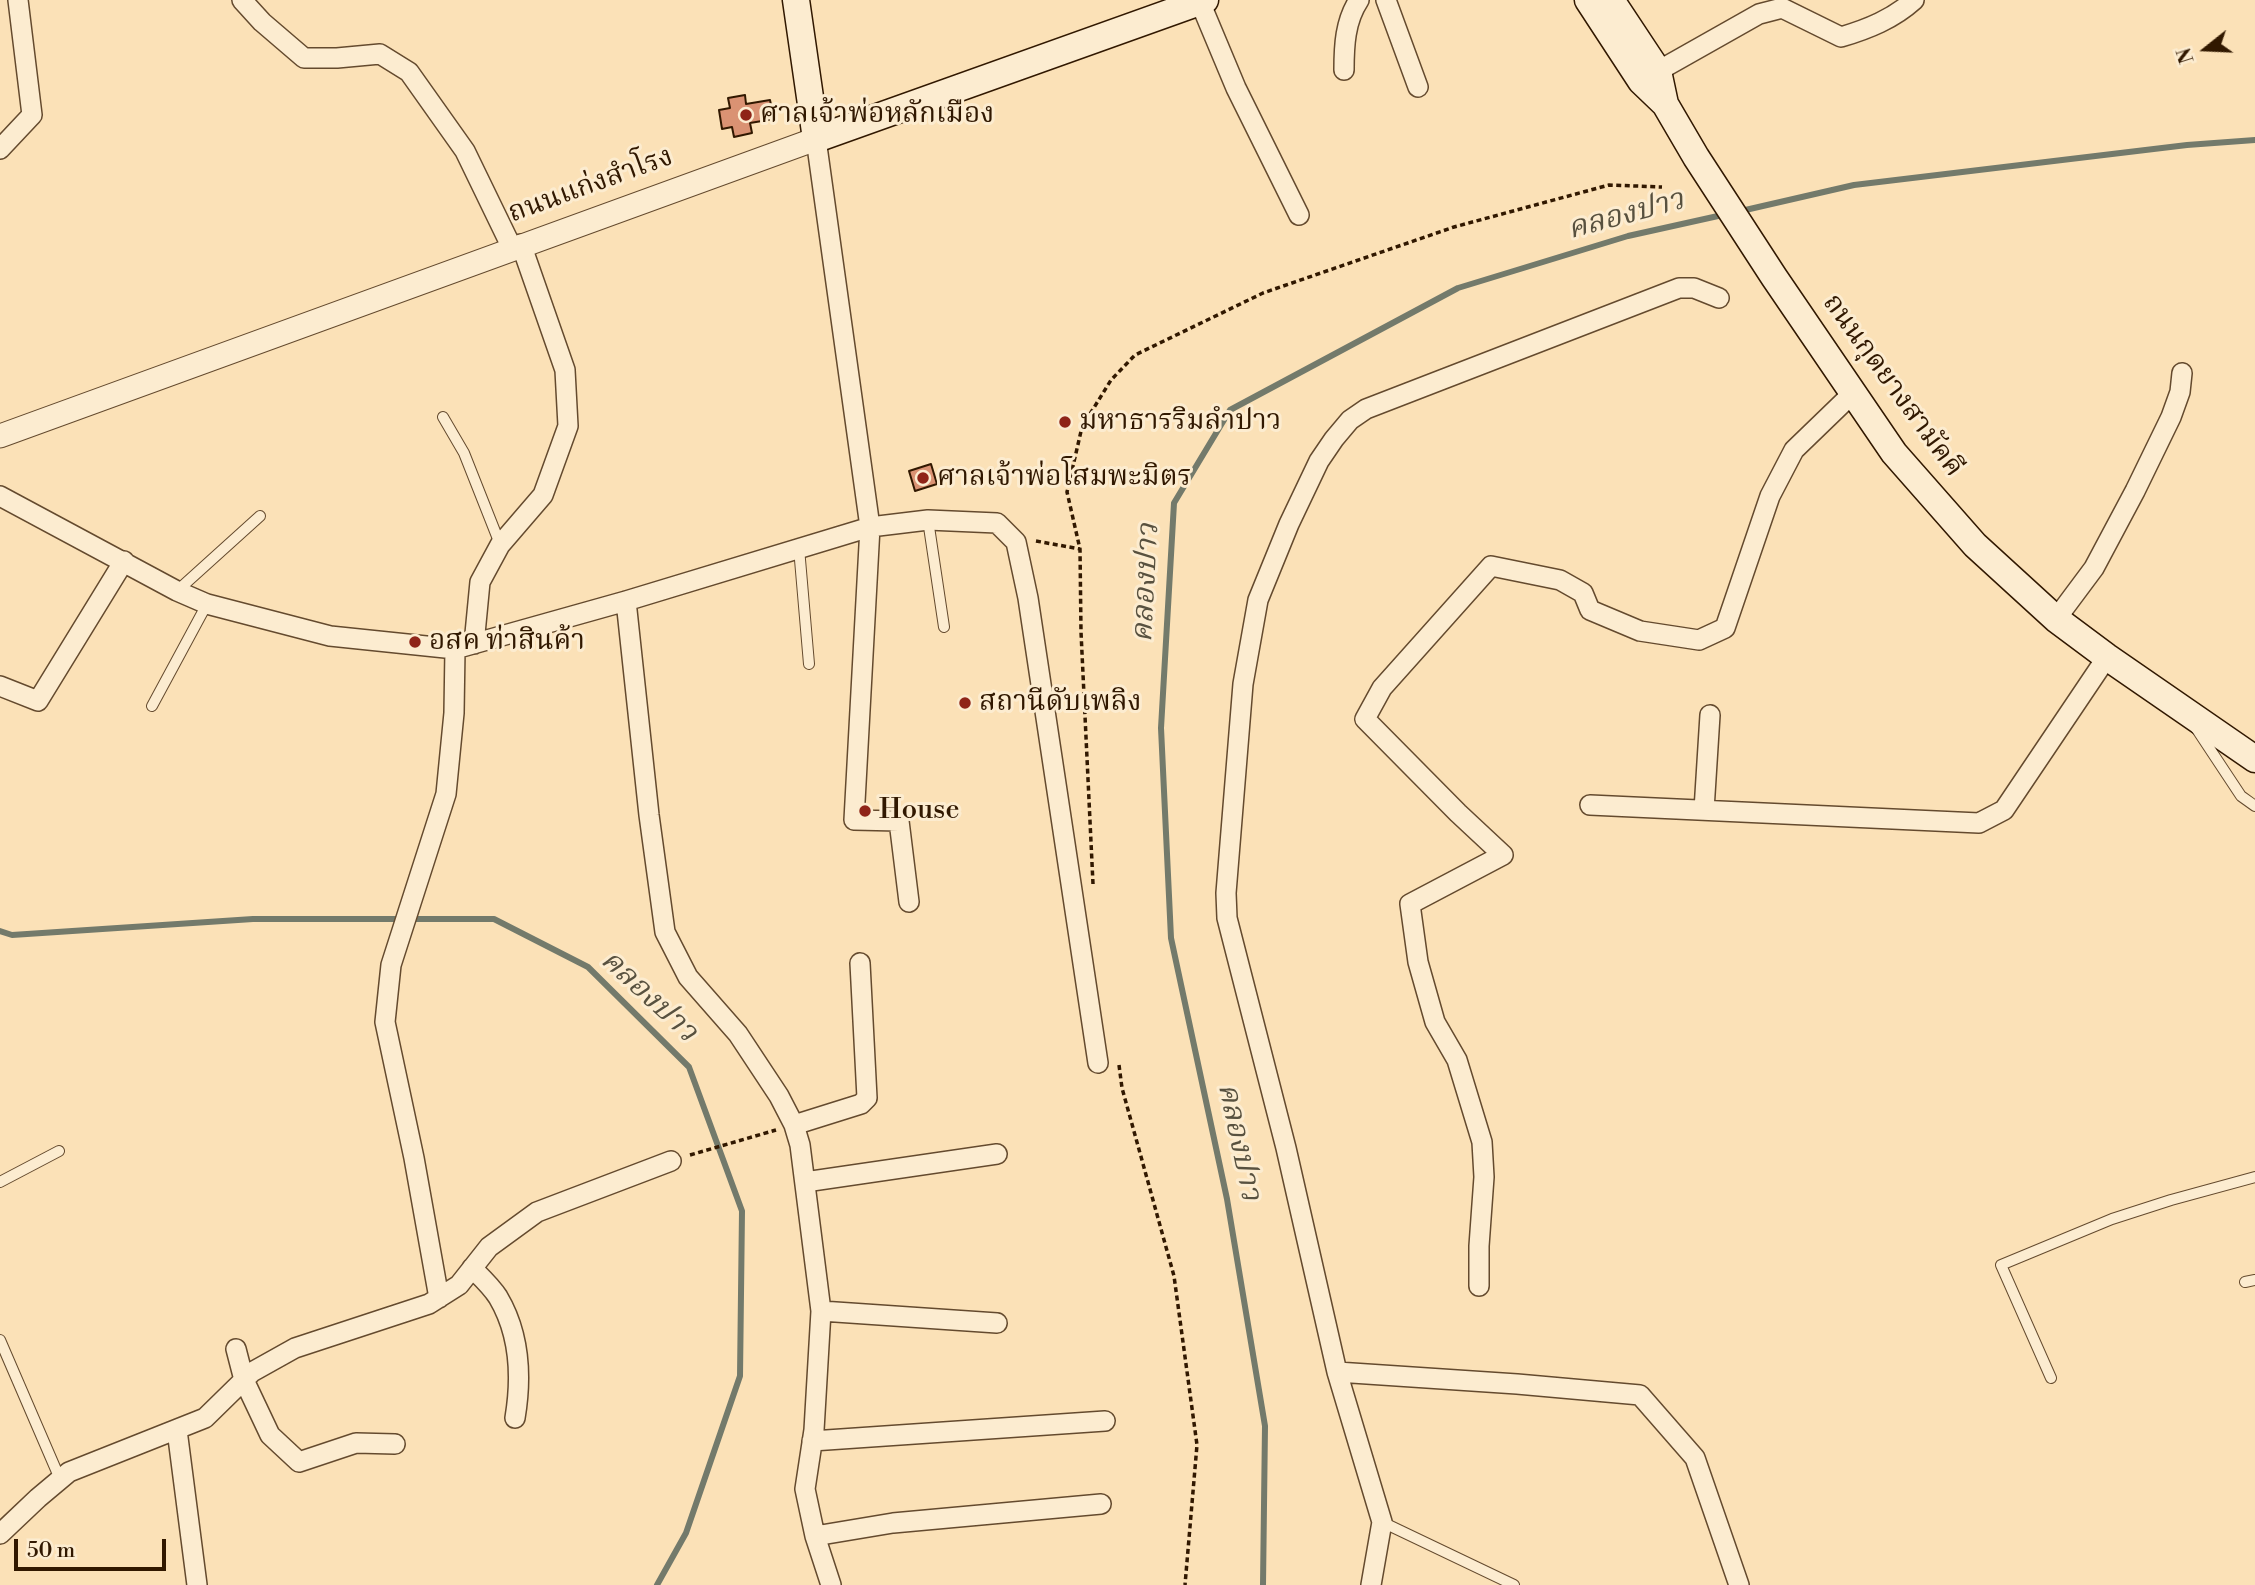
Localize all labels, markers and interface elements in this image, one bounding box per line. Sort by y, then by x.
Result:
north arrow [2171,14,2241,84]
text: N [2172,45,2200,66]
place label: ศาลเจ้าพ่อหลักเมือง [760,98,994,132]
marker: ศาลเจ้าพ่อหลักเมือง [738,107,754,123]
street label: ถนนแก่งสำโรง [504,141,678,231]
water label: คลองปาว [1564,183,1688,249]
street label: ถนนกุดยางสามัคคี [1814,288,1970,484]
place label: มหาธารริมลำปาว [1079,405,1281,439]
marker: มหาธารริมลำปาว [1057,414,1073,430]
place label: ศาลเจ้าพ่อโสมพะมิตร [937,461,1191,495]
marker: ศาลเจ้าพ่อโสมพะมิตร [915,470,931,486]
water label: คลองปาว [1126,523,1168,643]
place label: อสค ท่าสินค้า [429,625,585,659]
marker: อสค ท่าสินค้า [407,634,423,650]
place label: สถานีดับเพลิง [979,686,1141,720]
marker: สถานีดับเพลิง [957,695,973,711]
place label: House [879,794,960,828]
marker: House [857,803,873,819]
water label: คลองปาว [592,943,704,1051]
water label: คลองปาว [1208,1080,1268,1204]
scale bar [18,1526,170,1570]
text: 50 m [27,1538,75,1564]

